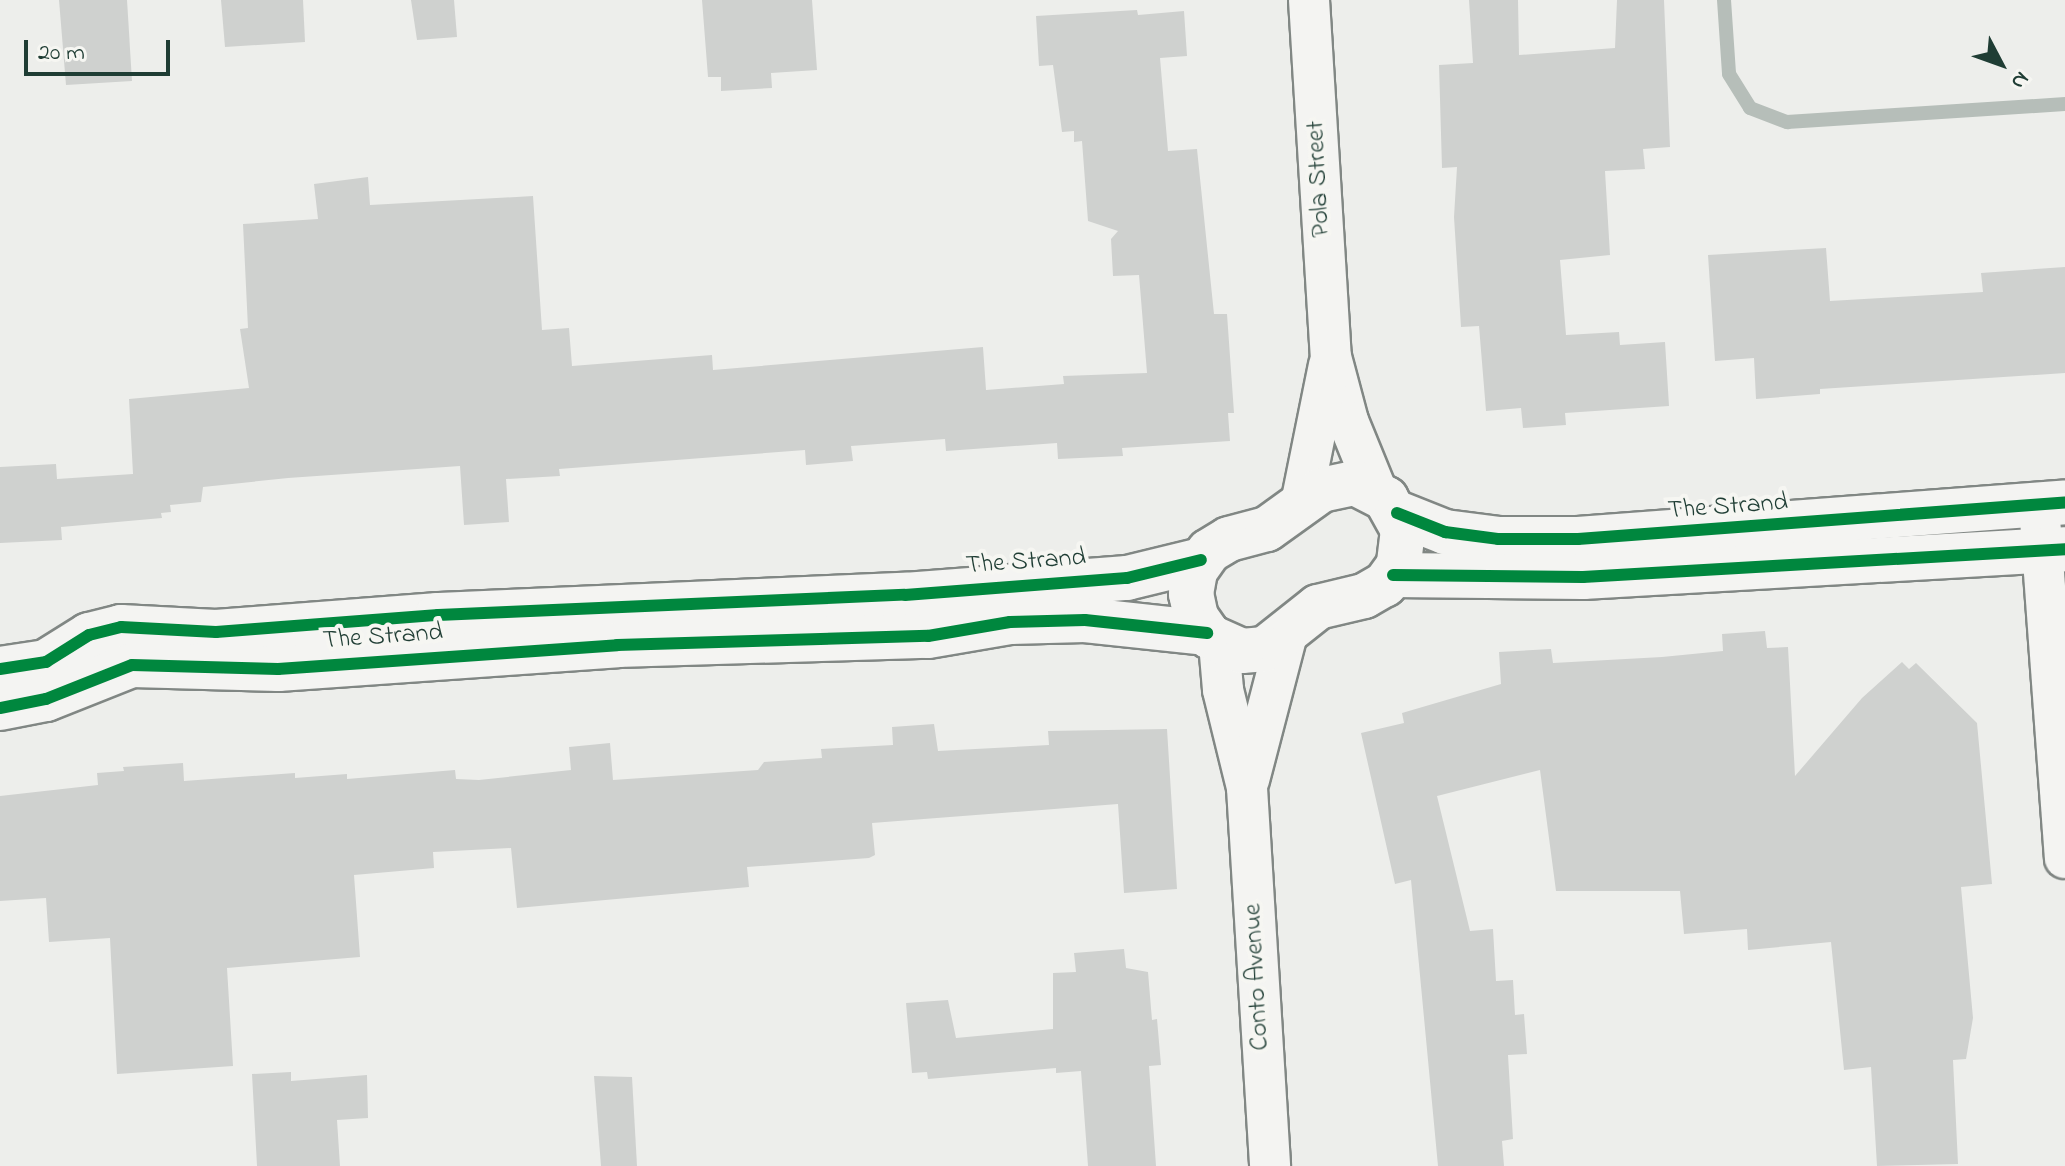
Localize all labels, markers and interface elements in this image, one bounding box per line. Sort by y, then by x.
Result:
scale bar [28,24,174,74]
north arrow [1961,24,2041,104]
text: 20 m [38,36,85,71]
text: N [2002,64,2036,96]
street label: Pola Street [1301,120,1339,238]
street label: The Strand [1667,488,1789,528]
street label: The Strand [965,543,1087,583]
street label: The Strand [322,618,444,658]
street label: Conto Avenue [1239,903,1277,1051]

